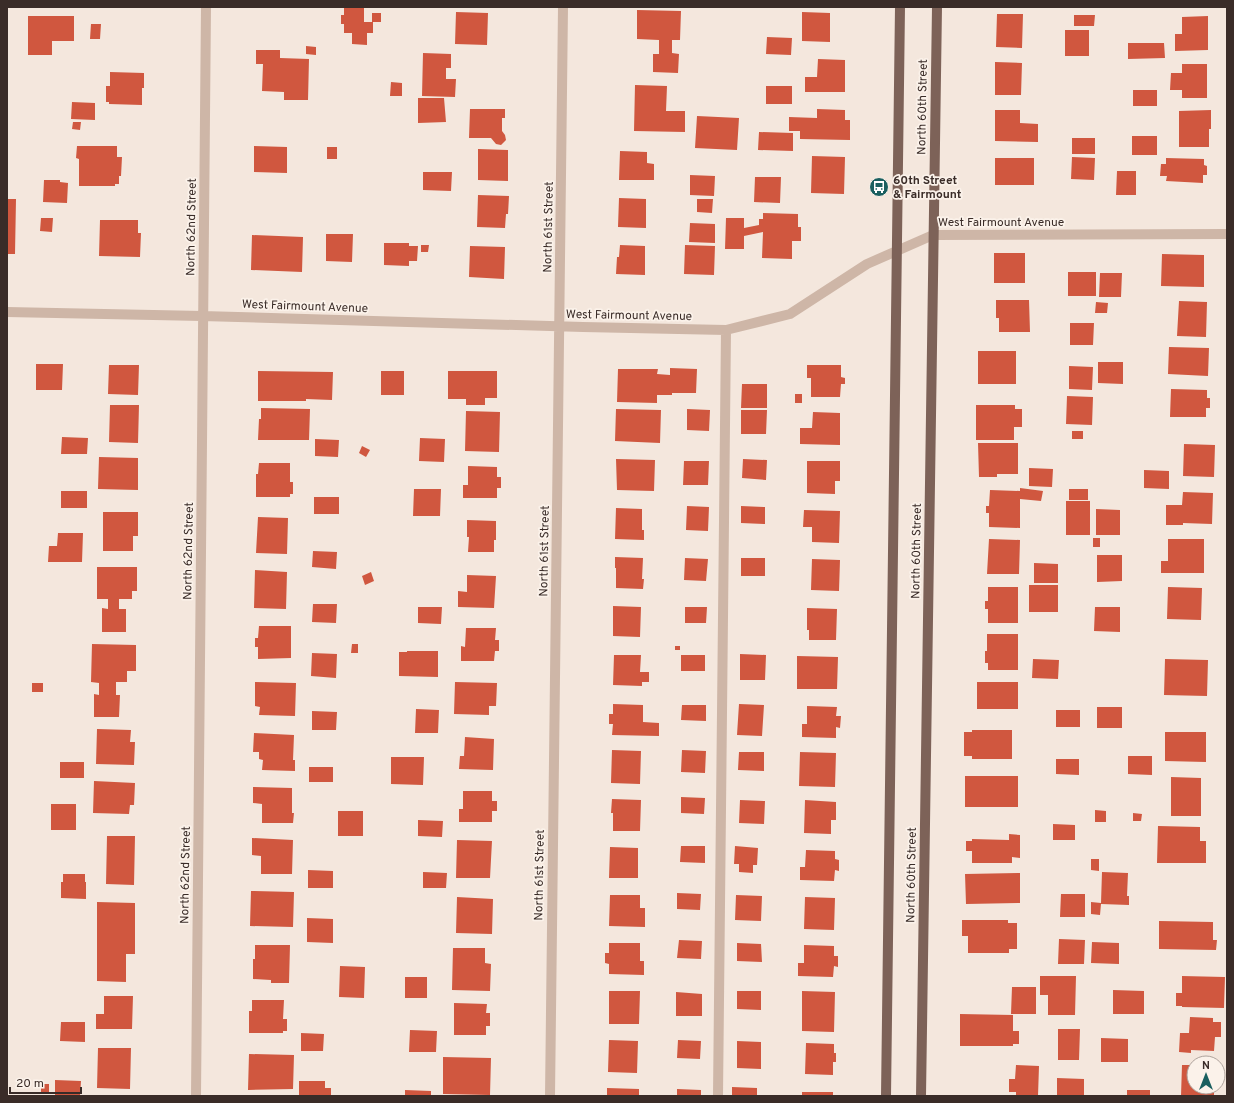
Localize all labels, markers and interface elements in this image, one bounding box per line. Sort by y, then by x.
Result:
street label: North 60th Street [914,59,932,155]
place label: 60th Street & Fairmount [893,173,962,203]
bus stop icon: 60th Street & Fairmount [868,176,890,198]
street label: North 62nd Street [183,178,201,276]
street label: North 61st Street [540,181,558,273]
street label: West Fairmount Avenue [938,215,1064,231]
street label: West Fairmount Avenue [242,297,368,317]
street label: West Fairmount Avenue [566,307,692,325]
street label: North 62nd Street [180,502,198,600]
street label: North 60th Street [908,503,926,599]
street label: North 61st Street [536,505,554,597]
street label: North 62nd Street [177,826,195,924]
street label: North 60th Street [903,827,921,923]
street label: North 61st Street [531,829,549,921]
north arrow [1186,1055,1226,1095]
text: N [1202,1059,1210,1073]
scale bar [10,1069,81,1095]
text: 20 m [16,1076,44,1092]

